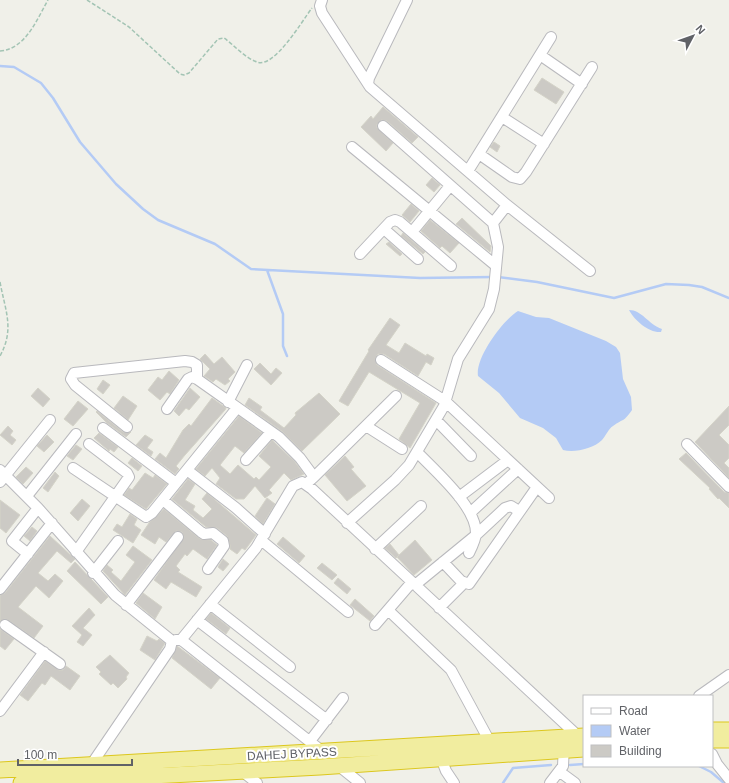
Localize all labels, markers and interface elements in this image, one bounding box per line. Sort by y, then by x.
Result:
north arrow [673,16,713,56]
text: N [693,23,708,36]
legend [583,695,713,767]
text: Road [619,704,648,718]
text: Water [619,724,651,738]
scale bar [18,741,132,767]
text: Building [619,744,662,758]
street label: DAHEJ BYPASS [247,745,337,763]
text: 100 m [24,748,57,762]

